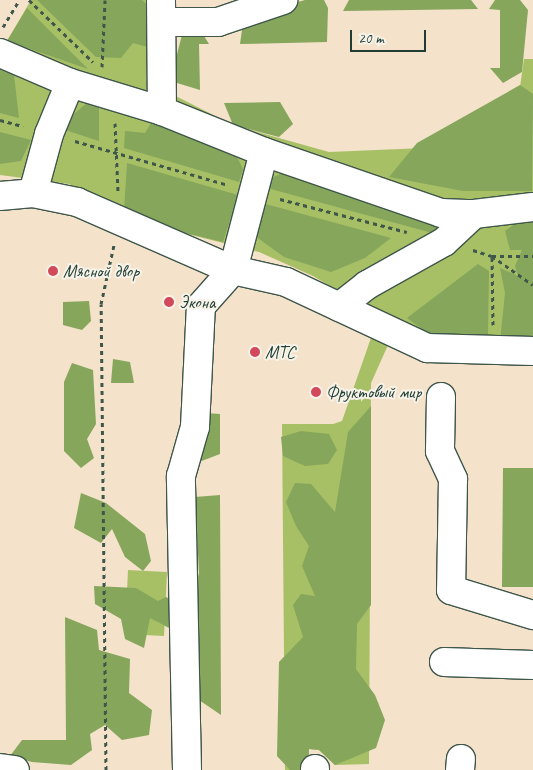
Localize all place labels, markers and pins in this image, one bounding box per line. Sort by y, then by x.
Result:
place label: Мясной двор [63,260,139,282]
marker: Мясной двор [47,265,59,277]
place label: Экона [179,291,215,313]
marker: Экона [163,296,175,308]
place label: МТС [265,341,295,363]
marker: МТС [249,346,261,358]
place label: Фруктовый мир [326,381,421,403]
marker: Фруктовый мир [310,386,322,398]

